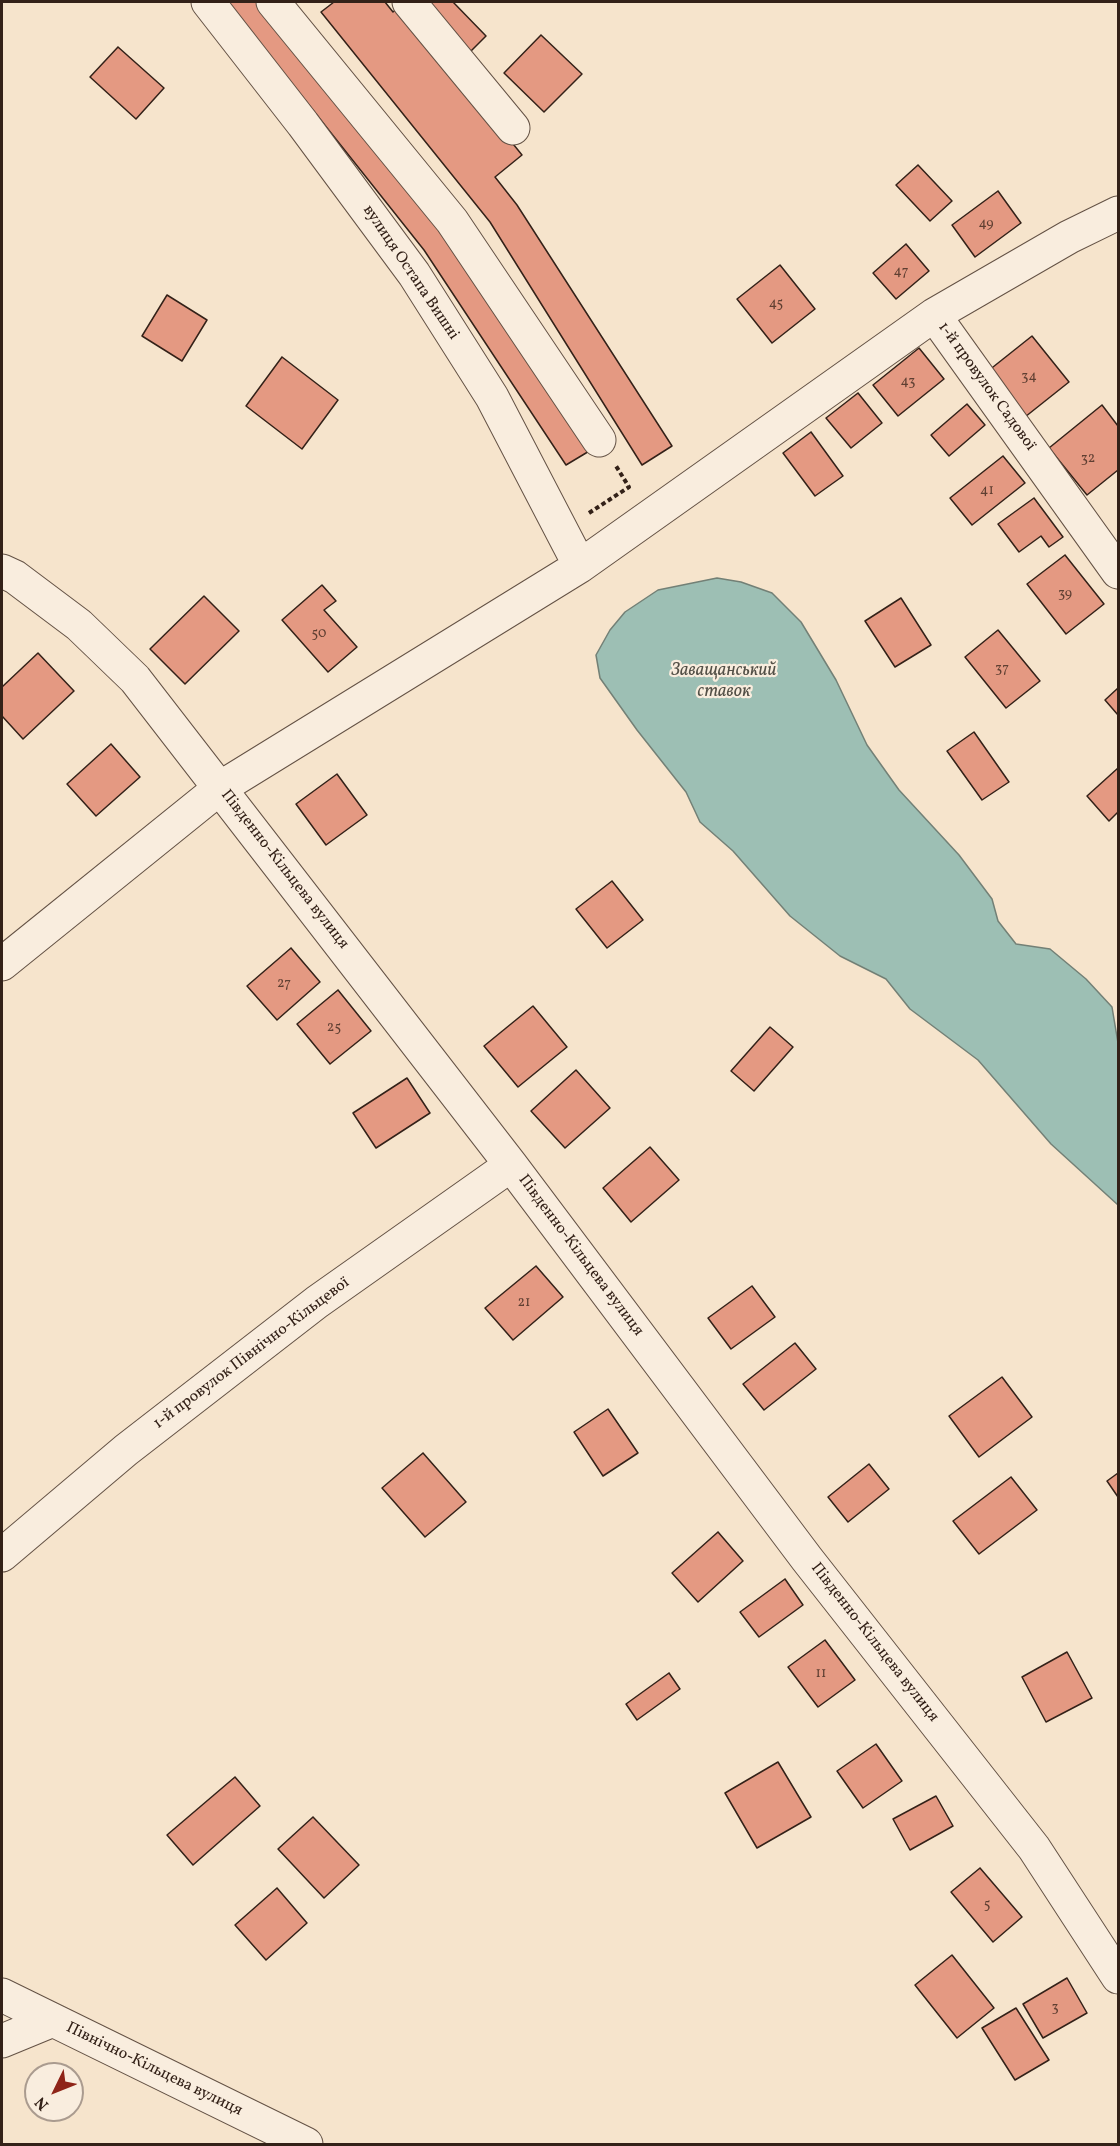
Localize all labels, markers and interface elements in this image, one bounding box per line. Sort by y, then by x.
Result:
street label: вулиця Остапа Вишні [358,202,462,344]
house number: 49 [978,216,994,232]
house number: 47 [893,264,909,280]
house number: 45 [769,296,783,312]
street label: 1-й провулок Садової [933,319,1039,455]
house number: 34 [1021,369,1037,385]
house number: 43 [901,374,915,390]
house number: 32 [1081,451,1095,467]
house number: 41 [980,483,994,499]
house number: 39 [1058,586,1072,602]
house number: 50 [312,626,326,642]
water label: Заващанський ставок [672,661,776,704]
house number: 37 [995,661,1009,677]
street label: Південно-Кільцева вулиця [216,786,352,954]
house number: 27 [277,976,291,992]
house number: 25 [327,1020,341,1036]
street label: Південно-Кільцева вулиця [513,1172,647,1340]
street label: 1-й провулок Північно-Кільцевої [150,1274,354,1434]
house number: 21 [518,1295,530,1311]
street label: Південно-Кільцева вулиця [806,1559,942,1727]
house number: 11 [816,1666,826,1682]
house number: 5 [984,1897,990,1913]
house number: 3 [1051,2000,1059,2016]
street label: Північно-Кільцева вулиця [63,2019,245,2121]
north arrow [24,2062,84,2122]
text: N [30,2091,54,2115]

